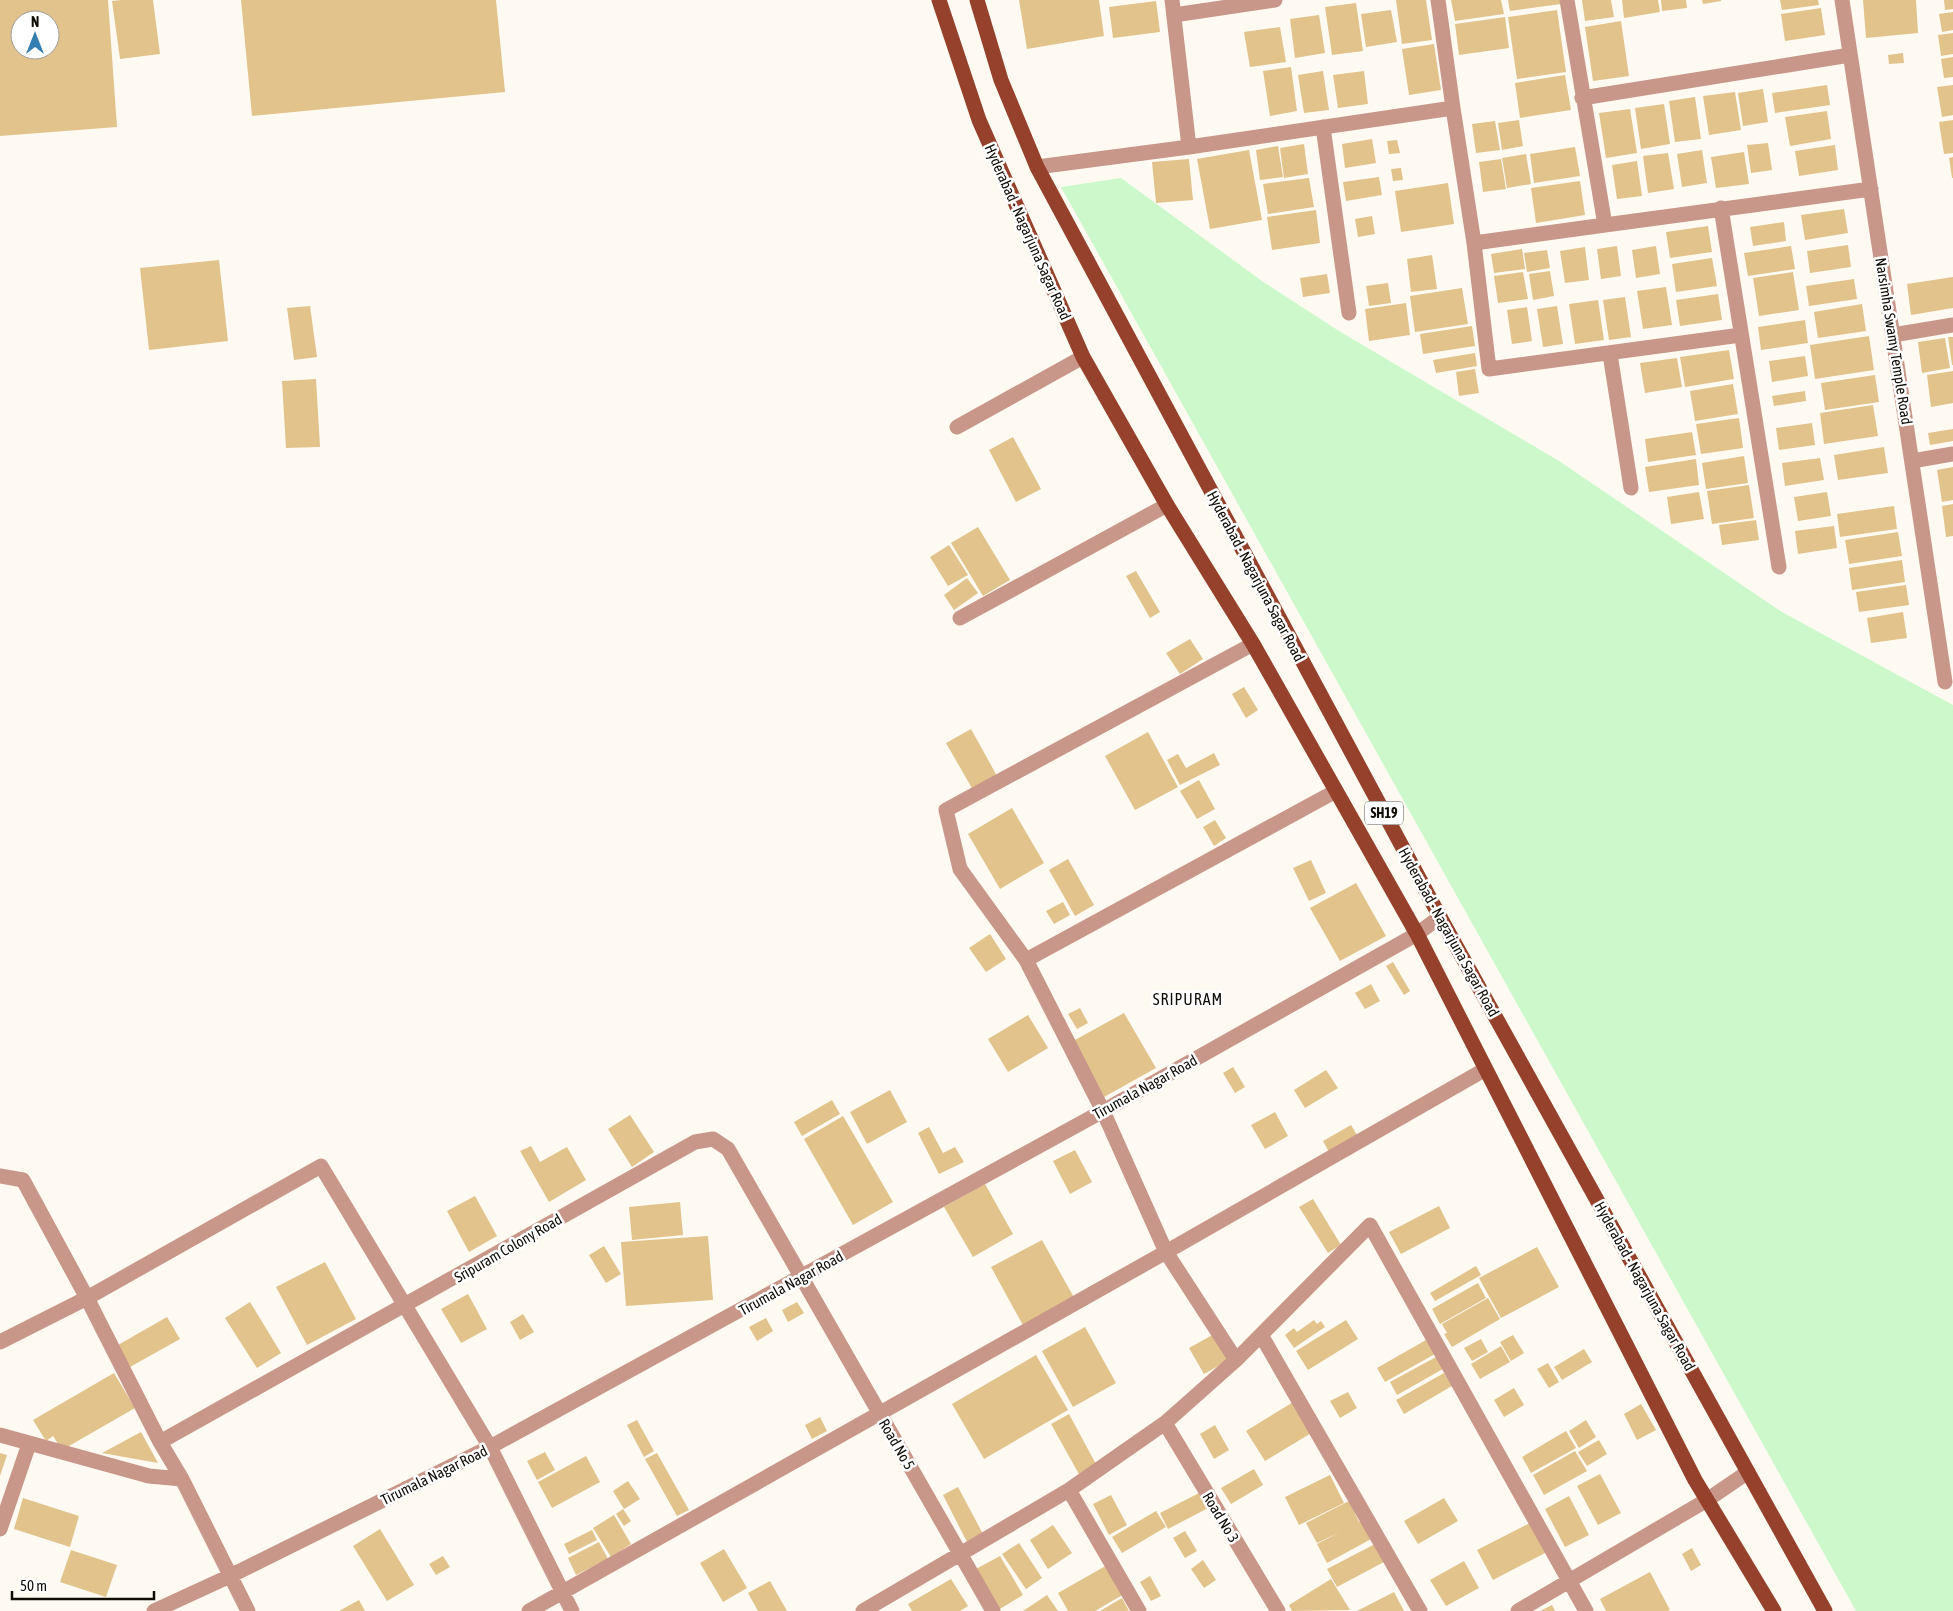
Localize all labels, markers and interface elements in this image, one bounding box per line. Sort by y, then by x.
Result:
north arrow [10,10,60,60]
text: N [31,14,39,30]
street label: Hyderabad - Nagarjuna Sagar Road [981,141,1075,323]
street label: Narsimha Swamy Temple Road [1872,256,1916,426]
street label: Hyderabad - Nagarjuna Sagar Road [1204,488,1308,664]
road number: SH19 [1365,801,1403,824]
street label: Hyderabad - Nagarjuna Sagar Road [1395,844,1503,1020]
district label: SRIPURAM [1153,990,1223,1008]
street label: Tirumala Nagar Road [1090,1051,1200,1123]
street label: Hyderabad - Nagarjuna Sagar Road [1591,1198,1699,1374]
street label: Sripuram Colony Road [451,1210,565,1286]
street label: Tirumala Nagar Road [736,1247,846,1319]
street label: Road No 5 [876,1416,918,1472]
street label: Tirumala Nagar Road [378,1442,490,1508]
street label: Road No 3 [1199,1489,1243,1545]
scale bar [12,1568,155,1600]
text: 50 m [20,1577,47,1594]

